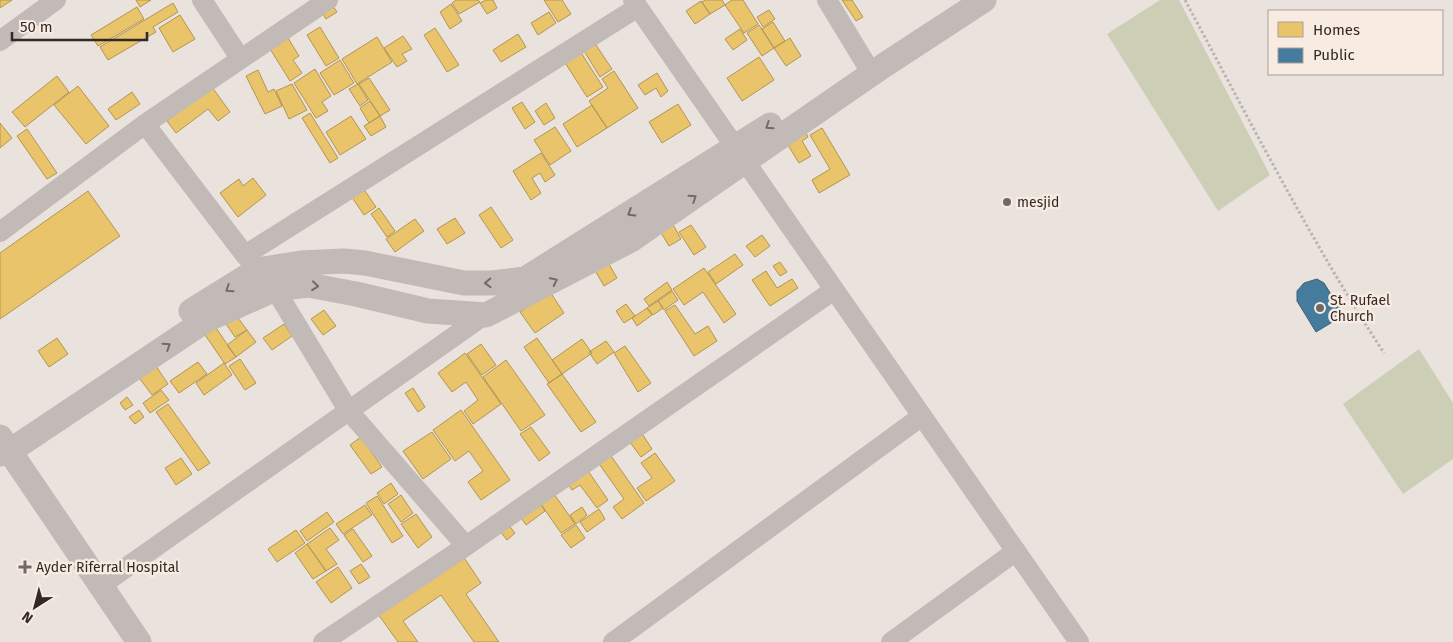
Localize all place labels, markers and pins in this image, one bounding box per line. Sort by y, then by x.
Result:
place label: mesjid [1017,194,1059,211]
marker: mesjid [1001,196,1013,208]
place label: St. Rufael Church [1330,292,1390,325]
marker: St. Rufael Church [1314,302,1326,314]
place label: Ayder Riferral Hospital [36,559,179,576]
marker: Ayder Riferral Hospital [18,560,32,574]

